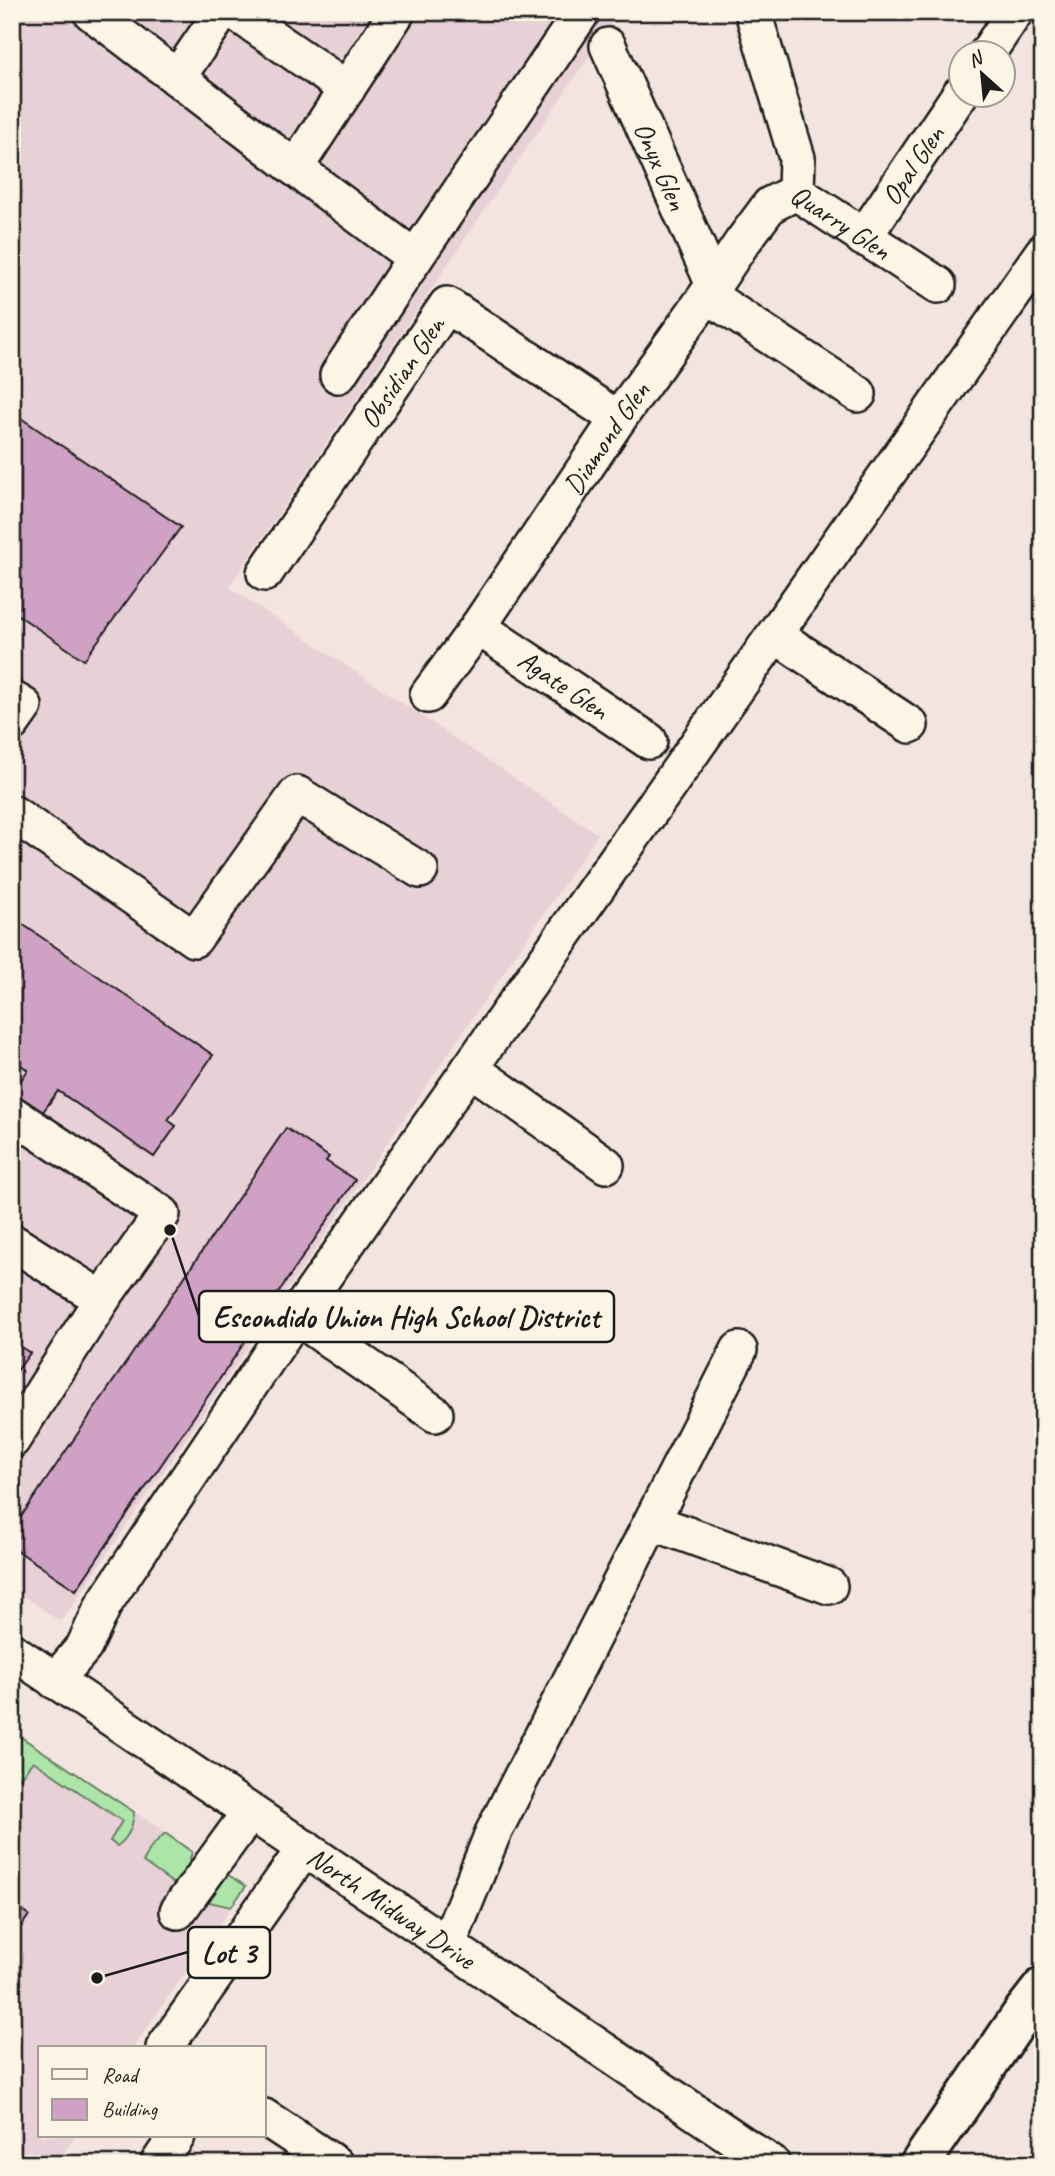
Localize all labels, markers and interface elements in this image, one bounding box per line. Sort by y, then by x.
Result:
north arrow [946,38,1016,108]
text: N [964,45,988,73]
street label: Onyx Glen [626,116,696,216]
street label: Opal Glen [873,117,952,212]
street label: Quarry Glen [784,176,898,267]
street label: Obsidian Glen [351,308,453,435]
street label: Diamond Glen [555,374,657,501]
street label: Agate Glen [512,641,617,728]
callout: Escondido Union High School District [199,1291,614,1342]
text: Escondido Union High School District [213,1298,602,1336]
street label: North Midway Drive [301,1838,484,1977]
callout: Lot 3 [188,1927,270,1978]
text: Lot 3 [202,1934,259,1972]
legend [38,2046,266,2138]
text: Road [102,2062,141,2088]
text: Building [102,2096,159,2122]

